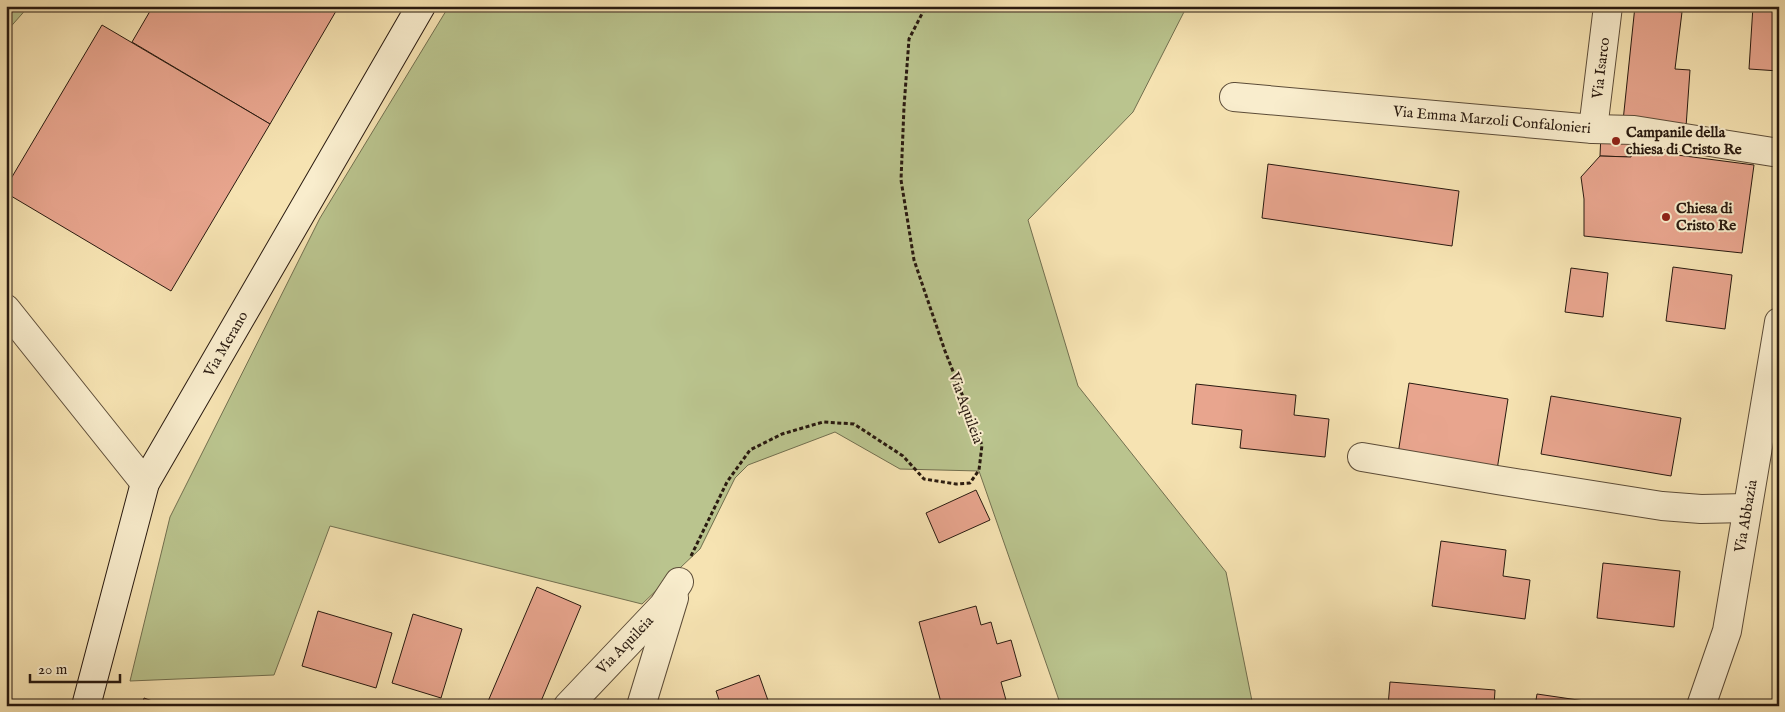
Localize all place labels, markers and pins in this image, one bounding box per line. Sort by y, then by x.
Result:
place label: Campanile della chiesa di Cristo Re [1626,123,1742,159]
marker: Campanile della chiesa di Cristo Re [1610,135,1622,147]
place label: Chiesa di Cristo Re [1676,199,1736,235]
marker: Chiesa di Cristo Re [1660,211,1672,223]

